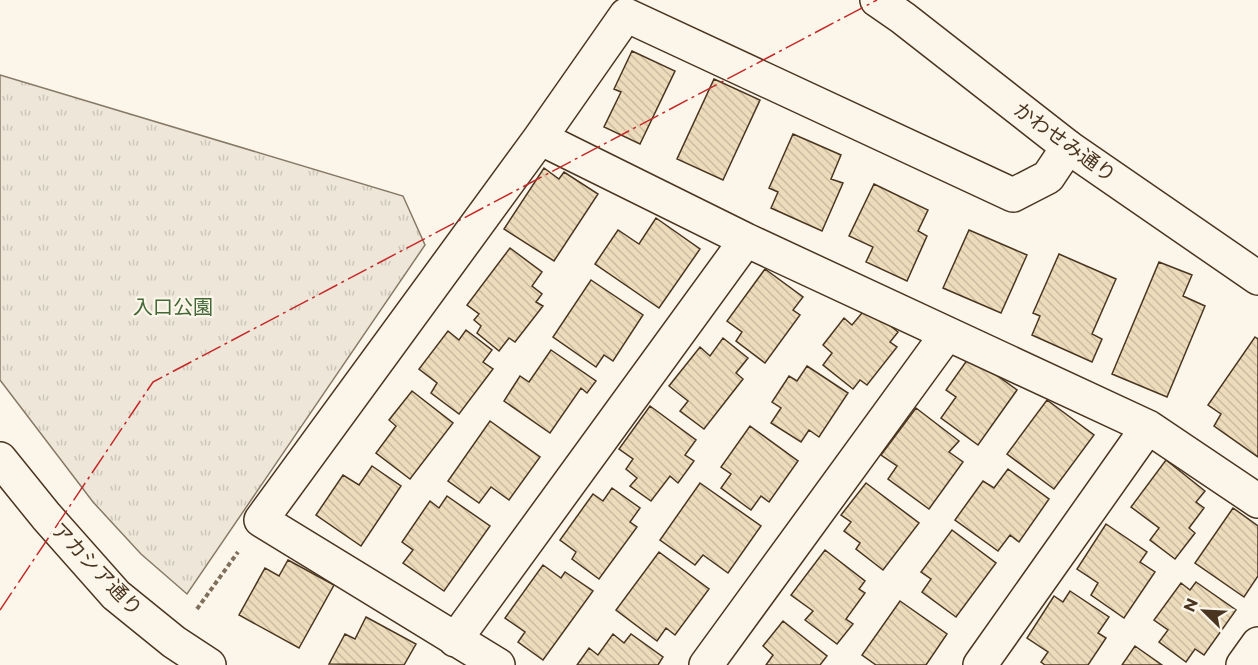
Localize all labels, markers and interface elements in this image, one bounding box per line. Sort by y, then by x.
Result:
street label: かわせみ通り [1009,97,1121,187]
park label: 入口公園 [133,295,213,319]
street label: アカシア通り [47,518,147,620]
north arrow [1174,581,1234,641]
text: N [1179,595,1202,615]

